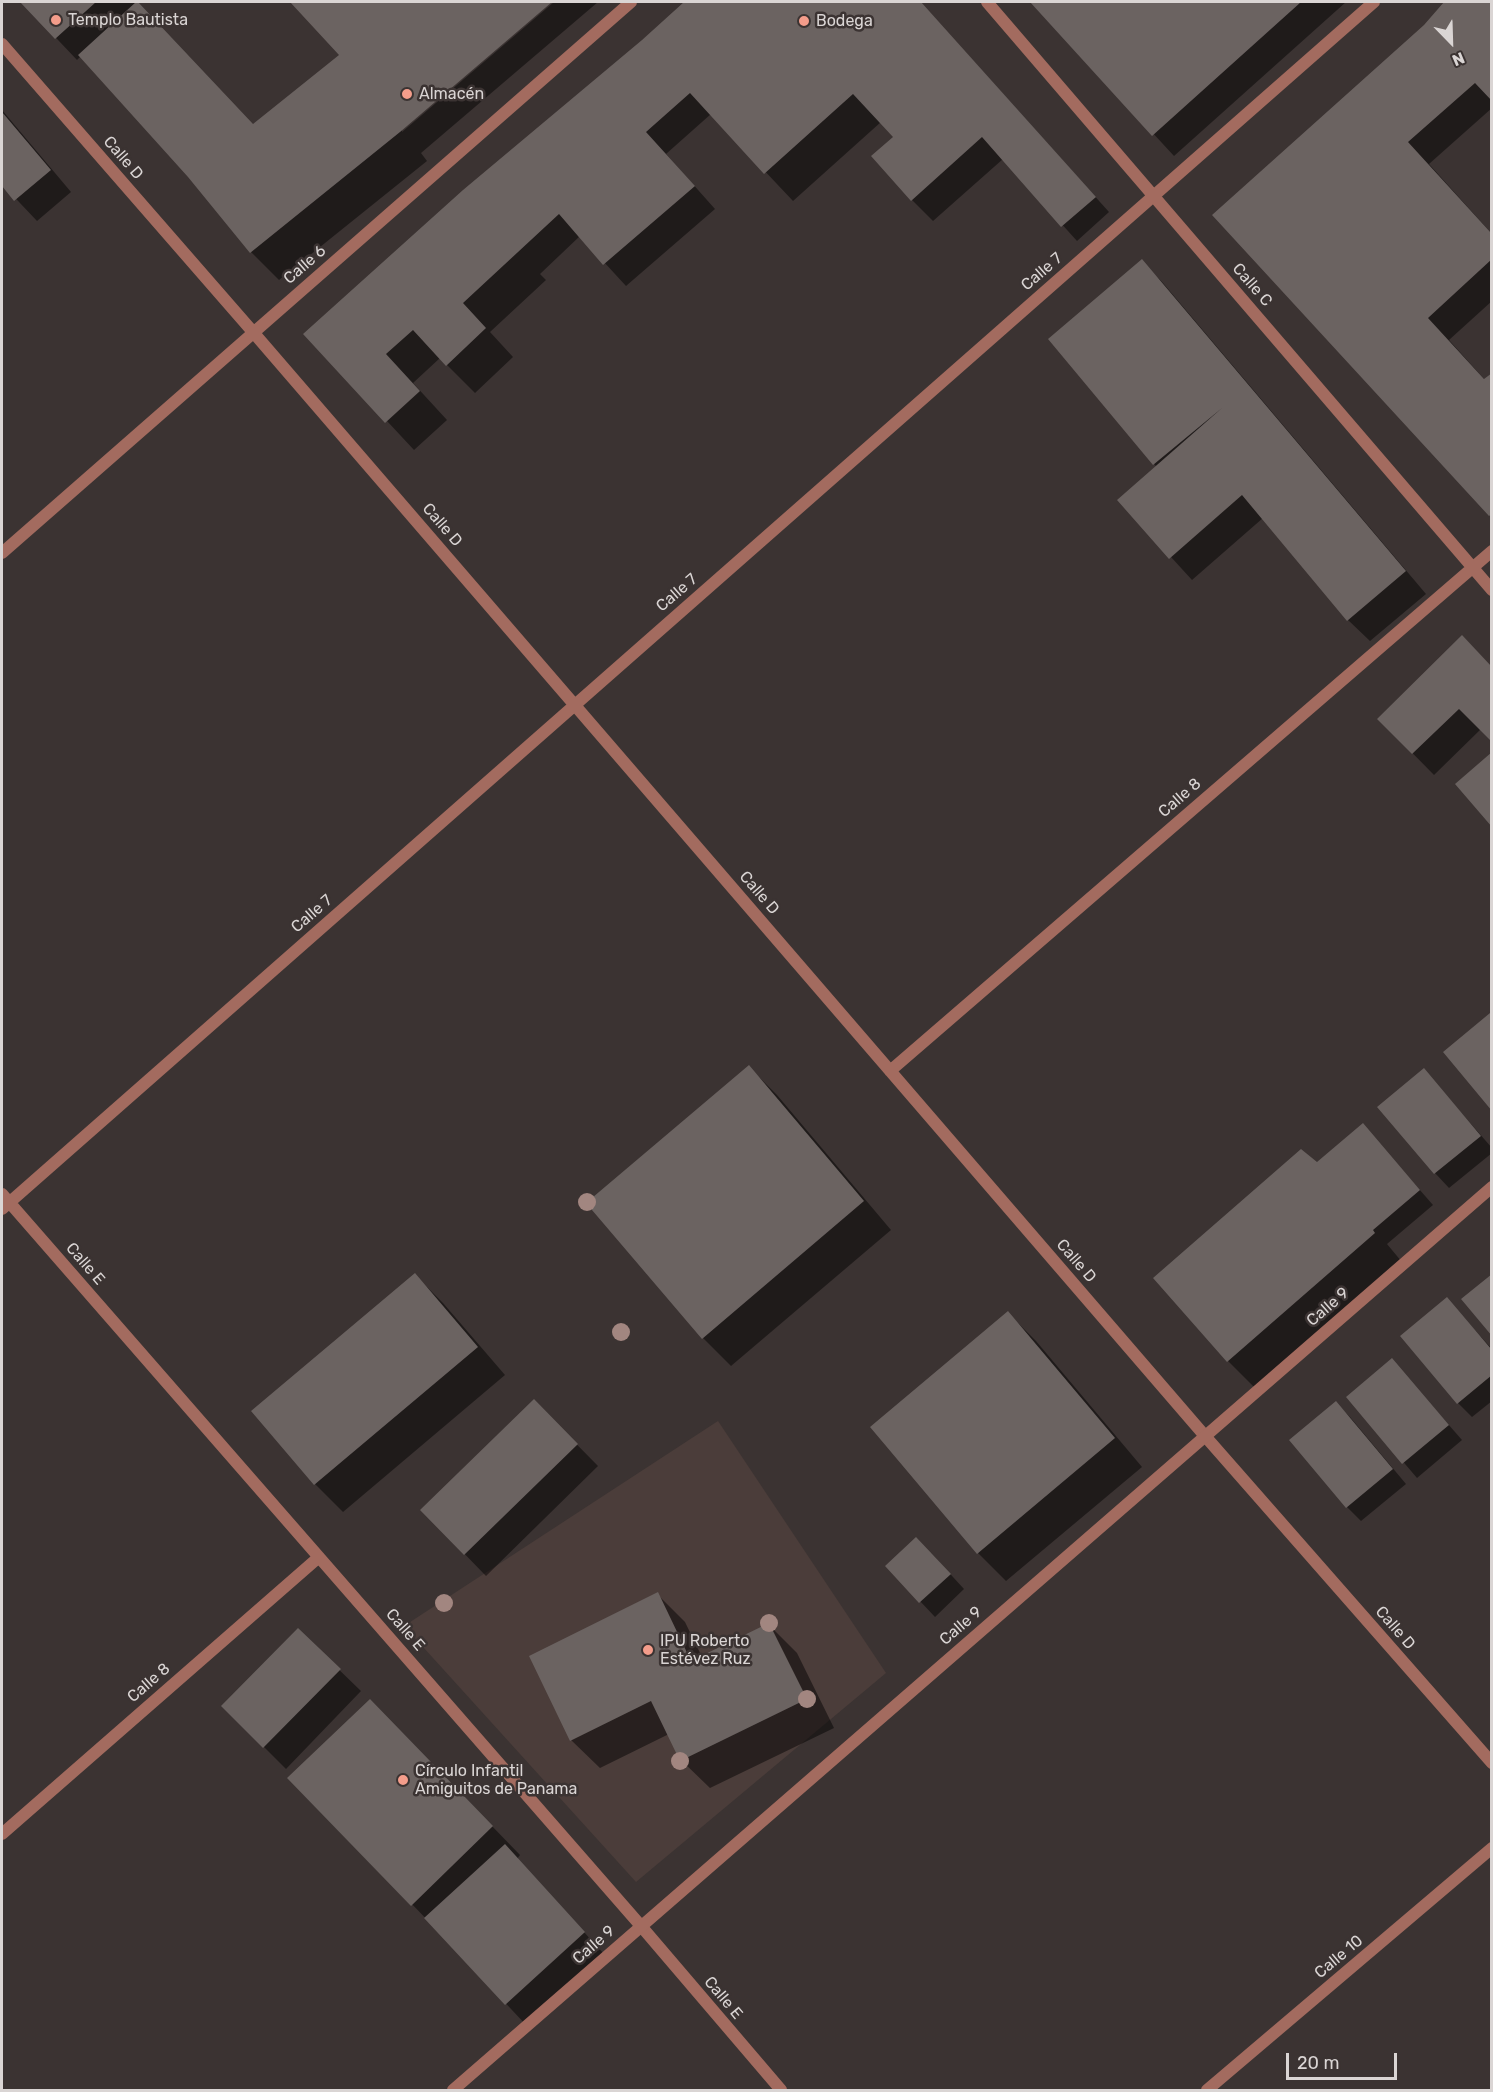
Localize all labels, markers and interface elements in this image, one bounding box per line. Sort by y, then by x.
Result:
place label: Templo Bautista [68,10,188,30]
place label: Bodega [816,11,873,31]
north arrow [1421,12,1481,72]
marker: Templo Bautista [49,13,63,27]
marker: Bodega [797,14,811,28]
text: N [1449,48,1467,70]
place label: Almacén [419,84,484,104]
marker: Almacén [400,87,414,101]
street label: Calle D [99,132,147,184]
street label: Calle 6 [280,241,330,289]
street label: Calle 7 [1017,249,1067,295]
street label: Calle C [1228,260,1276,310]
street label: Calle D [418,499,466,551]
street label: Calle 7 [652,570,702,616]
street label: Calle 8 [1155,774,1205,822]
street label: Calle D [735,867,783,919]
street label: Calle 7 [287,891,337,937]
street label: Calle D [1052,1235,1100,1287]
street label: Calle E [61,1239,109,1289]
street label: Calle 9 [1303,1283,1353,1331]
street label: Calle 9 [936,1602,986,1650]
street label: Calle D [1371,1602,1419,1654]
street label: Calle E [381,1605,429,1655]
place label: IPU Roberto Estévez Ruz [660,1631,751,1669]
marker: IPU Roberto Estévez Ruz [641,1643,655,1657]
street label: Calle 8 [124,1659,174,1707]
place label: Círculo Infantil Amiguitos de Panama [415,1761,577,1799]
marker: Círculo Infantil Amiguitos de Panama [396,1773,410,1787]
street label: Calle 9 [569,1921,619,1969]
street label: Calle 10 [1311,1931,1367,1983]
street label: Calle E [700,1973,746,2023]
scale bar [1289,2041,1400,2079]
text: 20 m [1297,2052,1339,2074]

